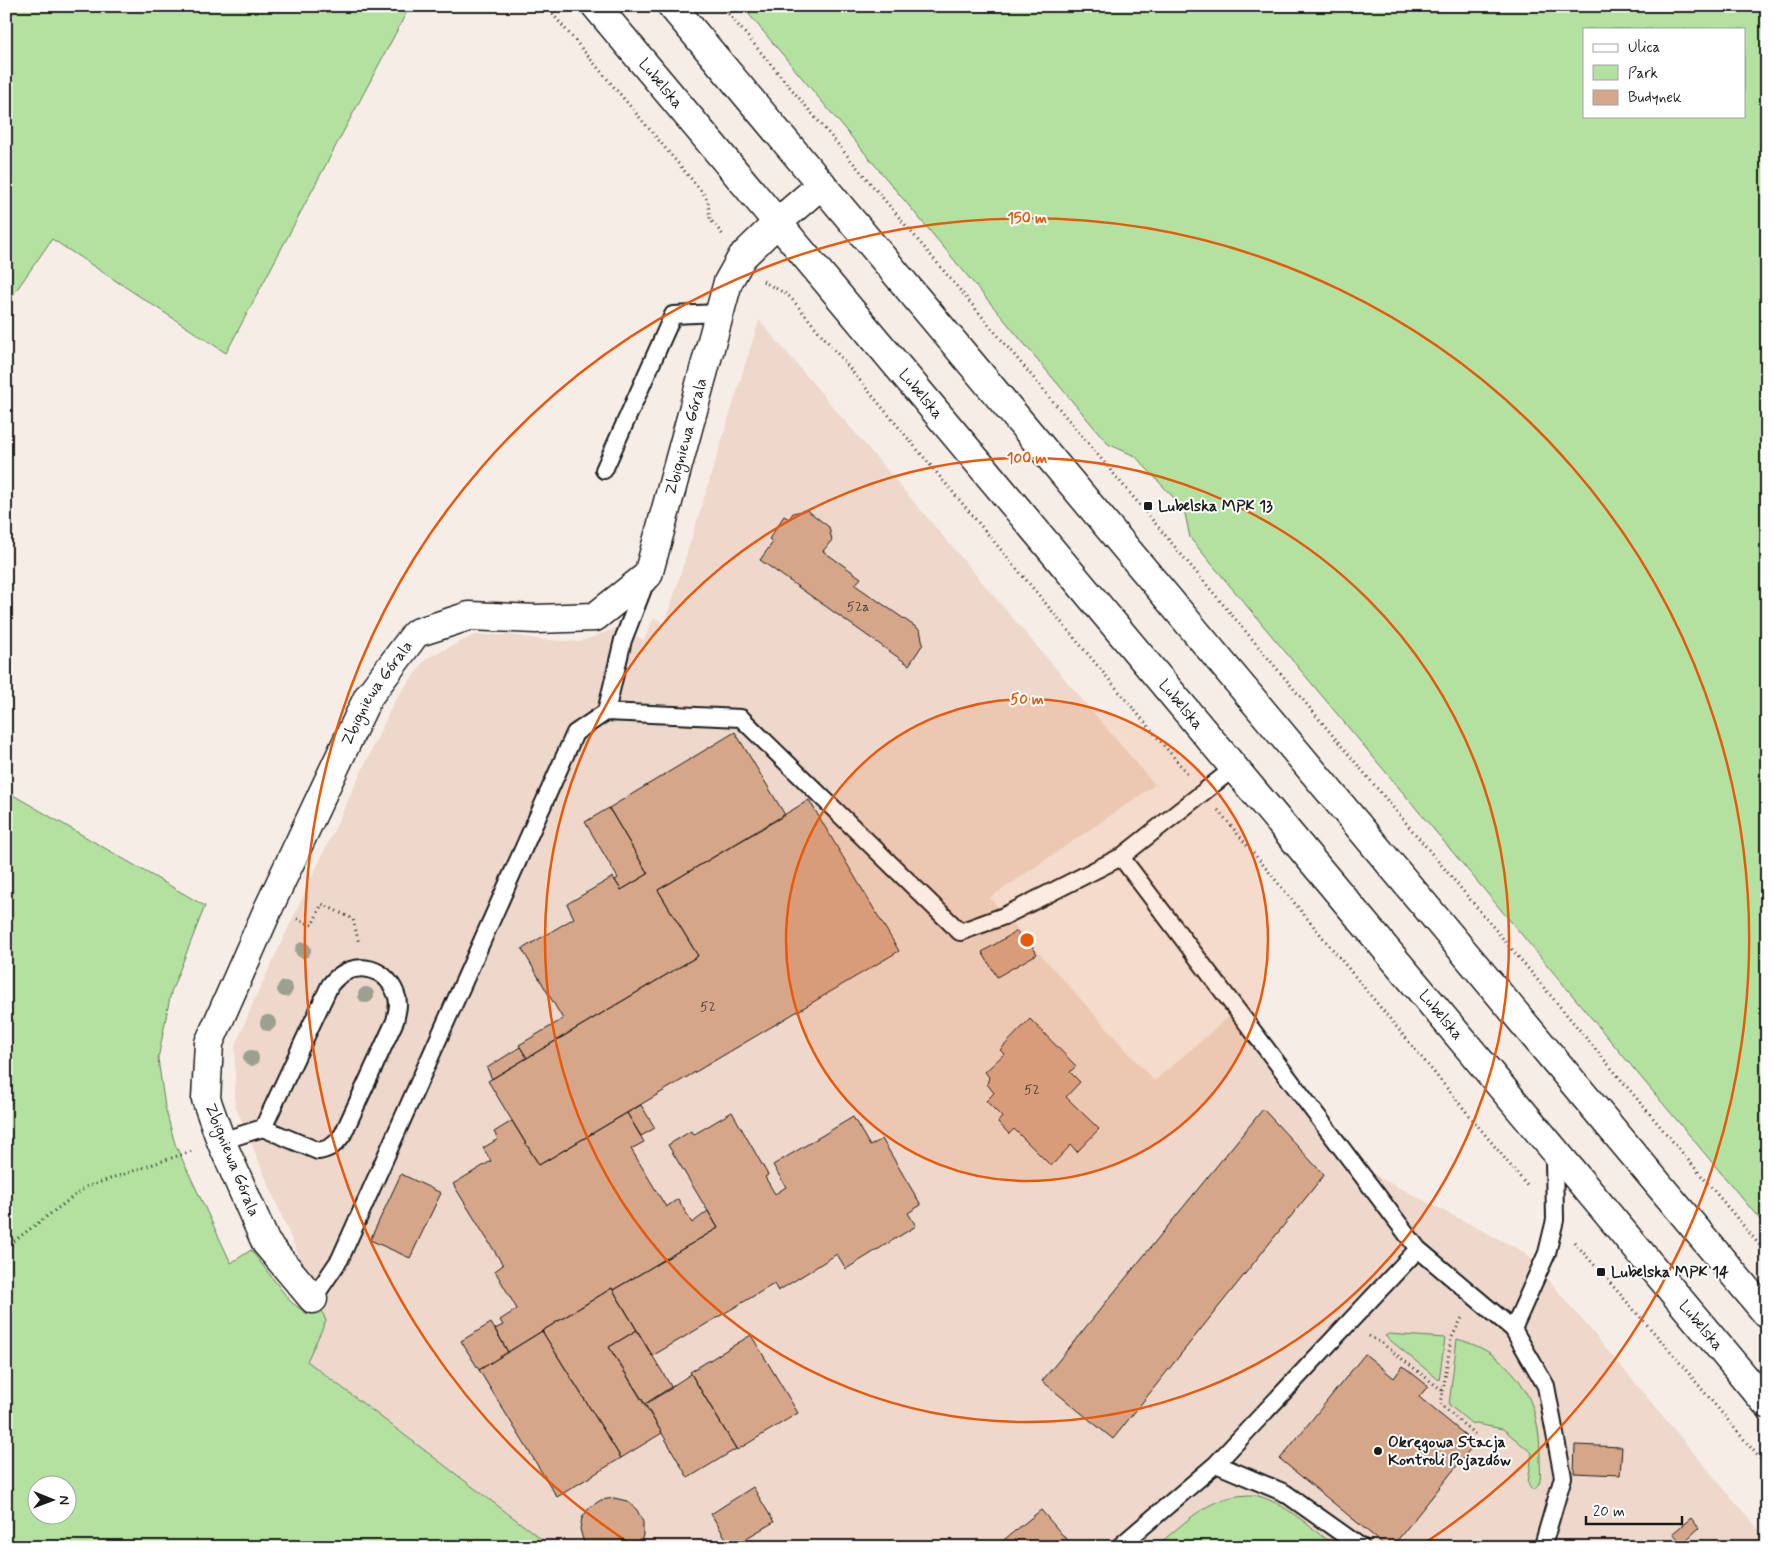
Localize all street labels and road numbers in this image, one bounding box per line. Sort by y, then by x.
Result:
street label: Lubelska [634,54,688,113]
street label: Lubelska [894,364,948,423]
street label: Zbigniewa Górala [660,376,712,497]
street label: Zbigniewa Górala [336,636,417,749]
street label: Lubelska [1154,675,1208,734]
street label: Lubelska [1414,985,1468,1044]
street label: Zbigniewa Górala [199,1100,264,1220]
street label: Lubelska [1674,1296,1728,1355]

